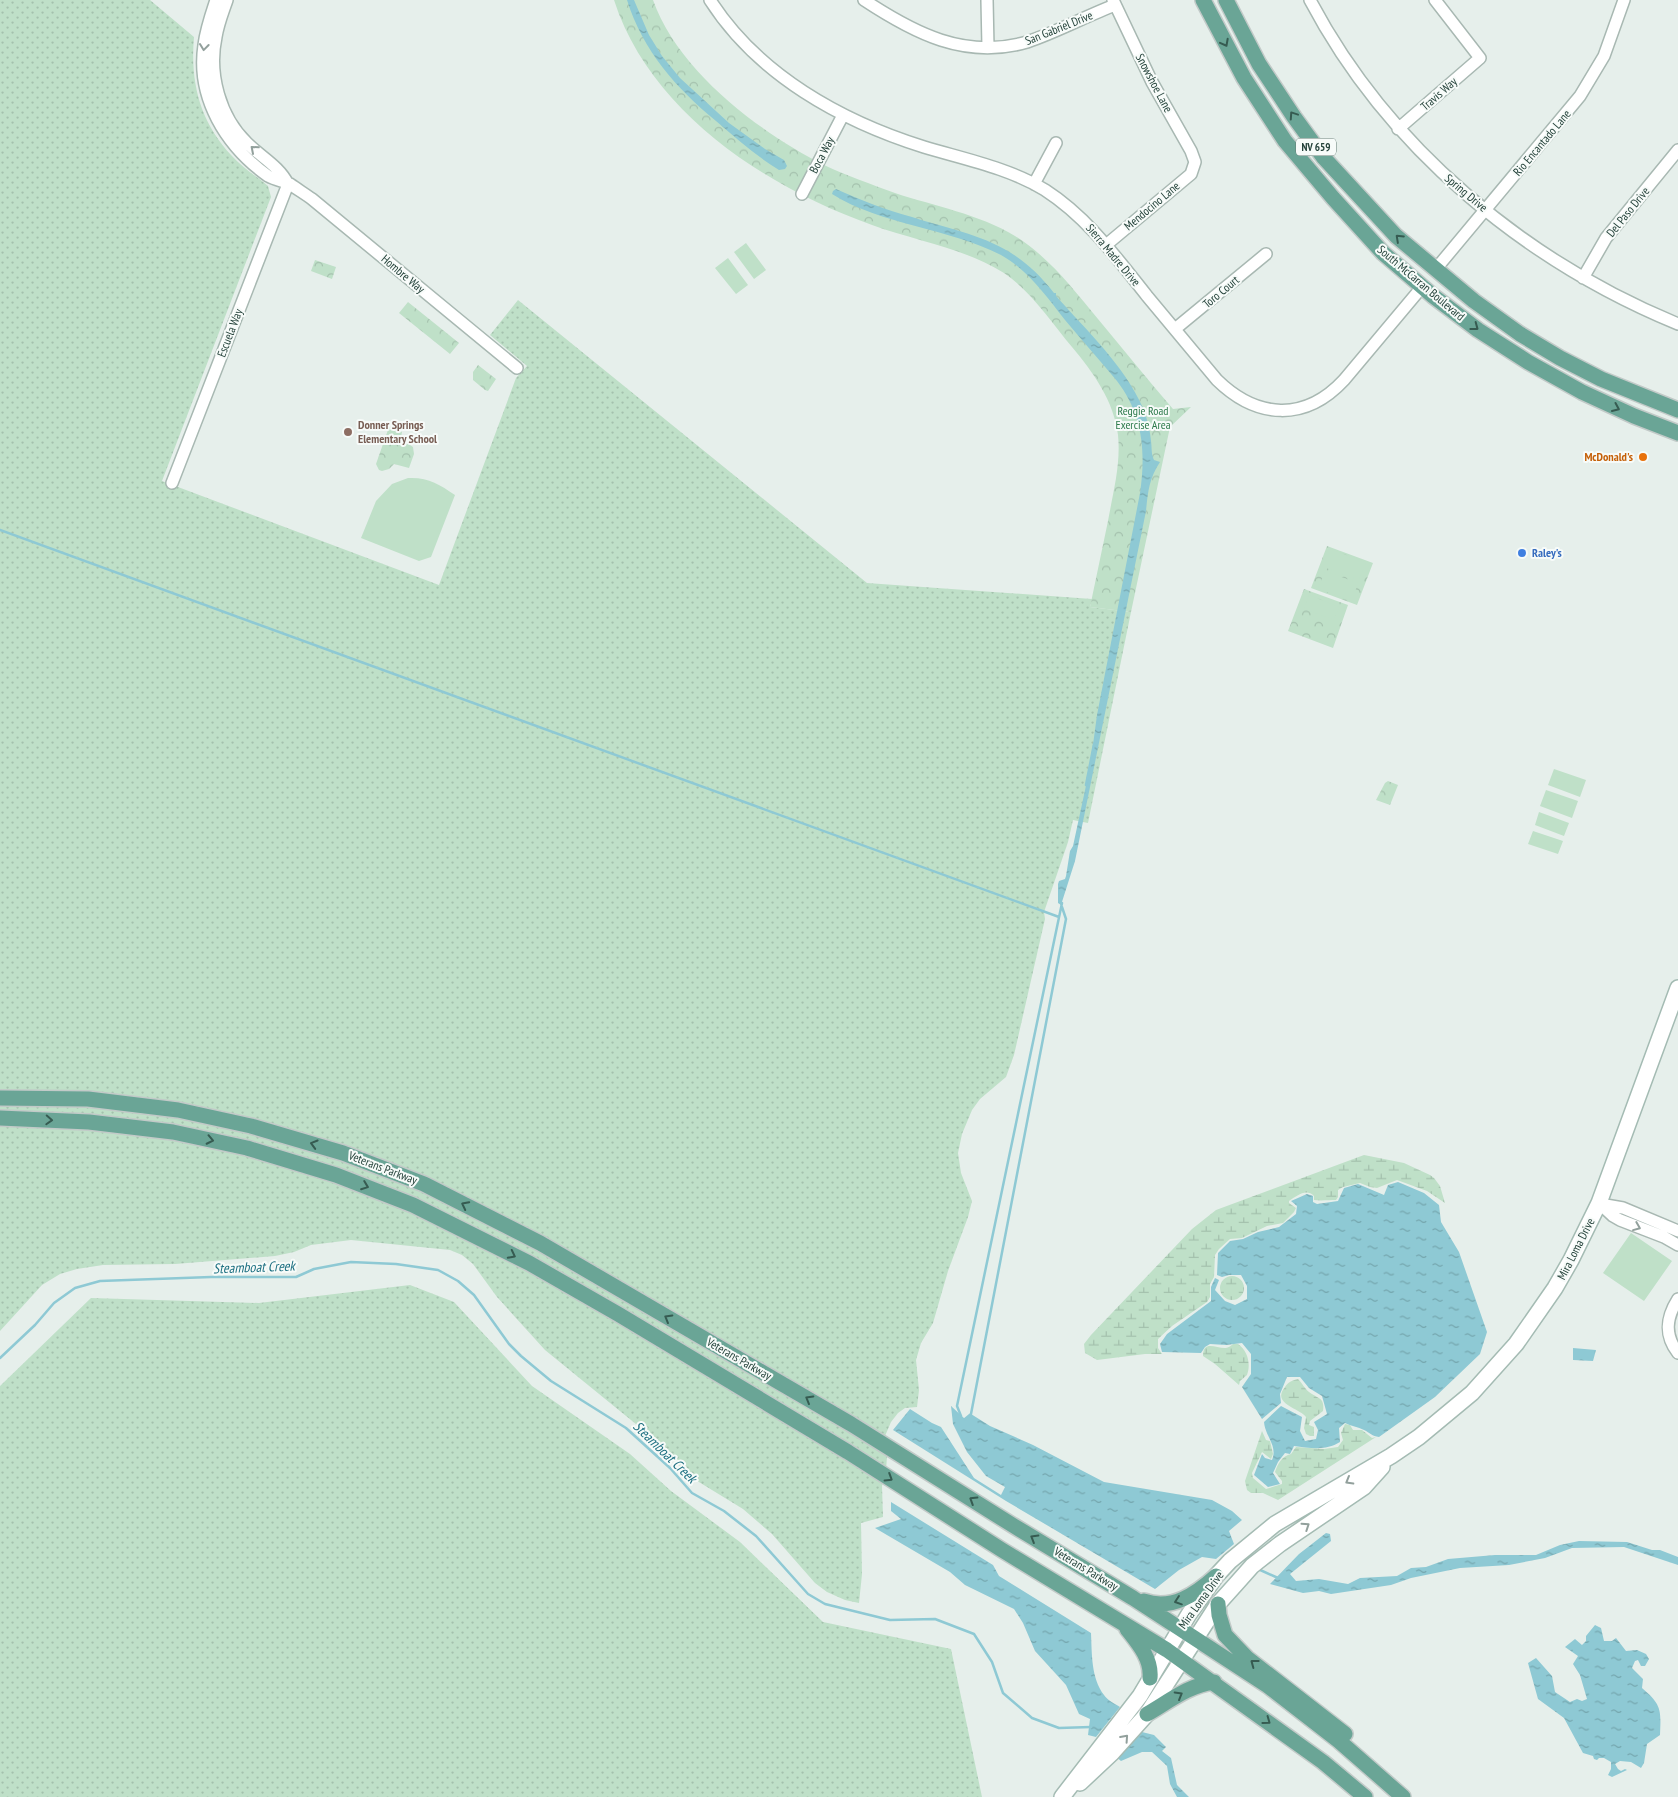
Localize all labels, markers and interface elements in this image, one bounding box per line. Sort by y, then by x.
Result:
street label: San Gabriel Drive [1023,7,1095,48]
one-way arrow [1219,38,1229,47]
one-way arrow [199,43,210,51]
street label: Snowshoe Lane [1133,51,1176,115]
street label: Travis Way [1417,74,1460,113]
street label: Rio Encantado Lane [1510,107,1574,179]
one-way arrow [1290,111,1299,121]
street label: Boca Way [806,133,838,176]
road number: NV 659 [1296,138,1336,156]
one-way arrow [251,147,260,155]
street label: Spring Drive [1442,170,1491,215]
street label: Mendocino Lane [1121,178,1183,233]
street label: Del Paso Drive [1603,184,1652,240]
street label: Sierra Madre Drive [1083,220,1144,289]
one-way arrow [1395,235,1404,244]
street label: South McCarran Boulevard [1375,242,1468,324]
street label: Hombre Way [379,251,429,296]
street label: Toro Court [1199,272,1242,311]
street label: Escuela Way [213,306,246,359]
one-way arrow [1469,322,1478,330]
one-way arrow [1611,401,1620,412]
park label: Reggie Road Exercise Area [1116,403,1171,432]
place label: Donner Springs Elementary School [358,417,437,446]
marker: Donner Springs Elementary School [342,426,354,438]
place label: McDonald's [1584,449,1633,464]
marker: McDonald's [1637,451,1649,463]
place label: Raley's [1532,545,1562,560]
marker: Raley's [1516,547,1528,559]
one-way arrow [45,1115,53,1126]
one-way arrow [205,1134,214,1144]
one-way arrow [311,1140,319,1150]
street label: Veterans Parkway [346,1147,420,1188]
one-way arrow [360,1180,369,1190]
one-way arrow [461,1201,470,1211]
street label: Mira Loma Drive [1554,1215,1598,1282]
one-way arrow [1632,1220,1641,1231]
one-way arrow [507,1249,516,1259]
water label: Steamboat Creek [213,1257,297,1277]
one-way arrow [664,1315,673,1325]
street label: Veterans Parkway [703,1334,775,1383]
one-way arrow [805,1396,814,1406]
water label: Steamboat Creek [629,1417,702,1488]
one-way arrow [884,1472,893,1482]
one-way arrow [1345,1474,1354,1484]
one-way arrow [969,1497,978,1507]
one-way arrow [1301,1523,1310,1532]
one-way arrow [1031,1535,1040,1545]
street label: Veterans Parkway [1051,1543,1122,1594]
street label: Mira Loma Drive [1175,1568,1227,1631]
one-way arrow [1174,1595,1182,1605]
one-way arrow [1250,1660,1260,1669]
one-way arrow [1174,1691,1183,1701]
one-way arrow [1261,1715,1271,1724]
one-way arrow [1119,1735,1128,1744]

